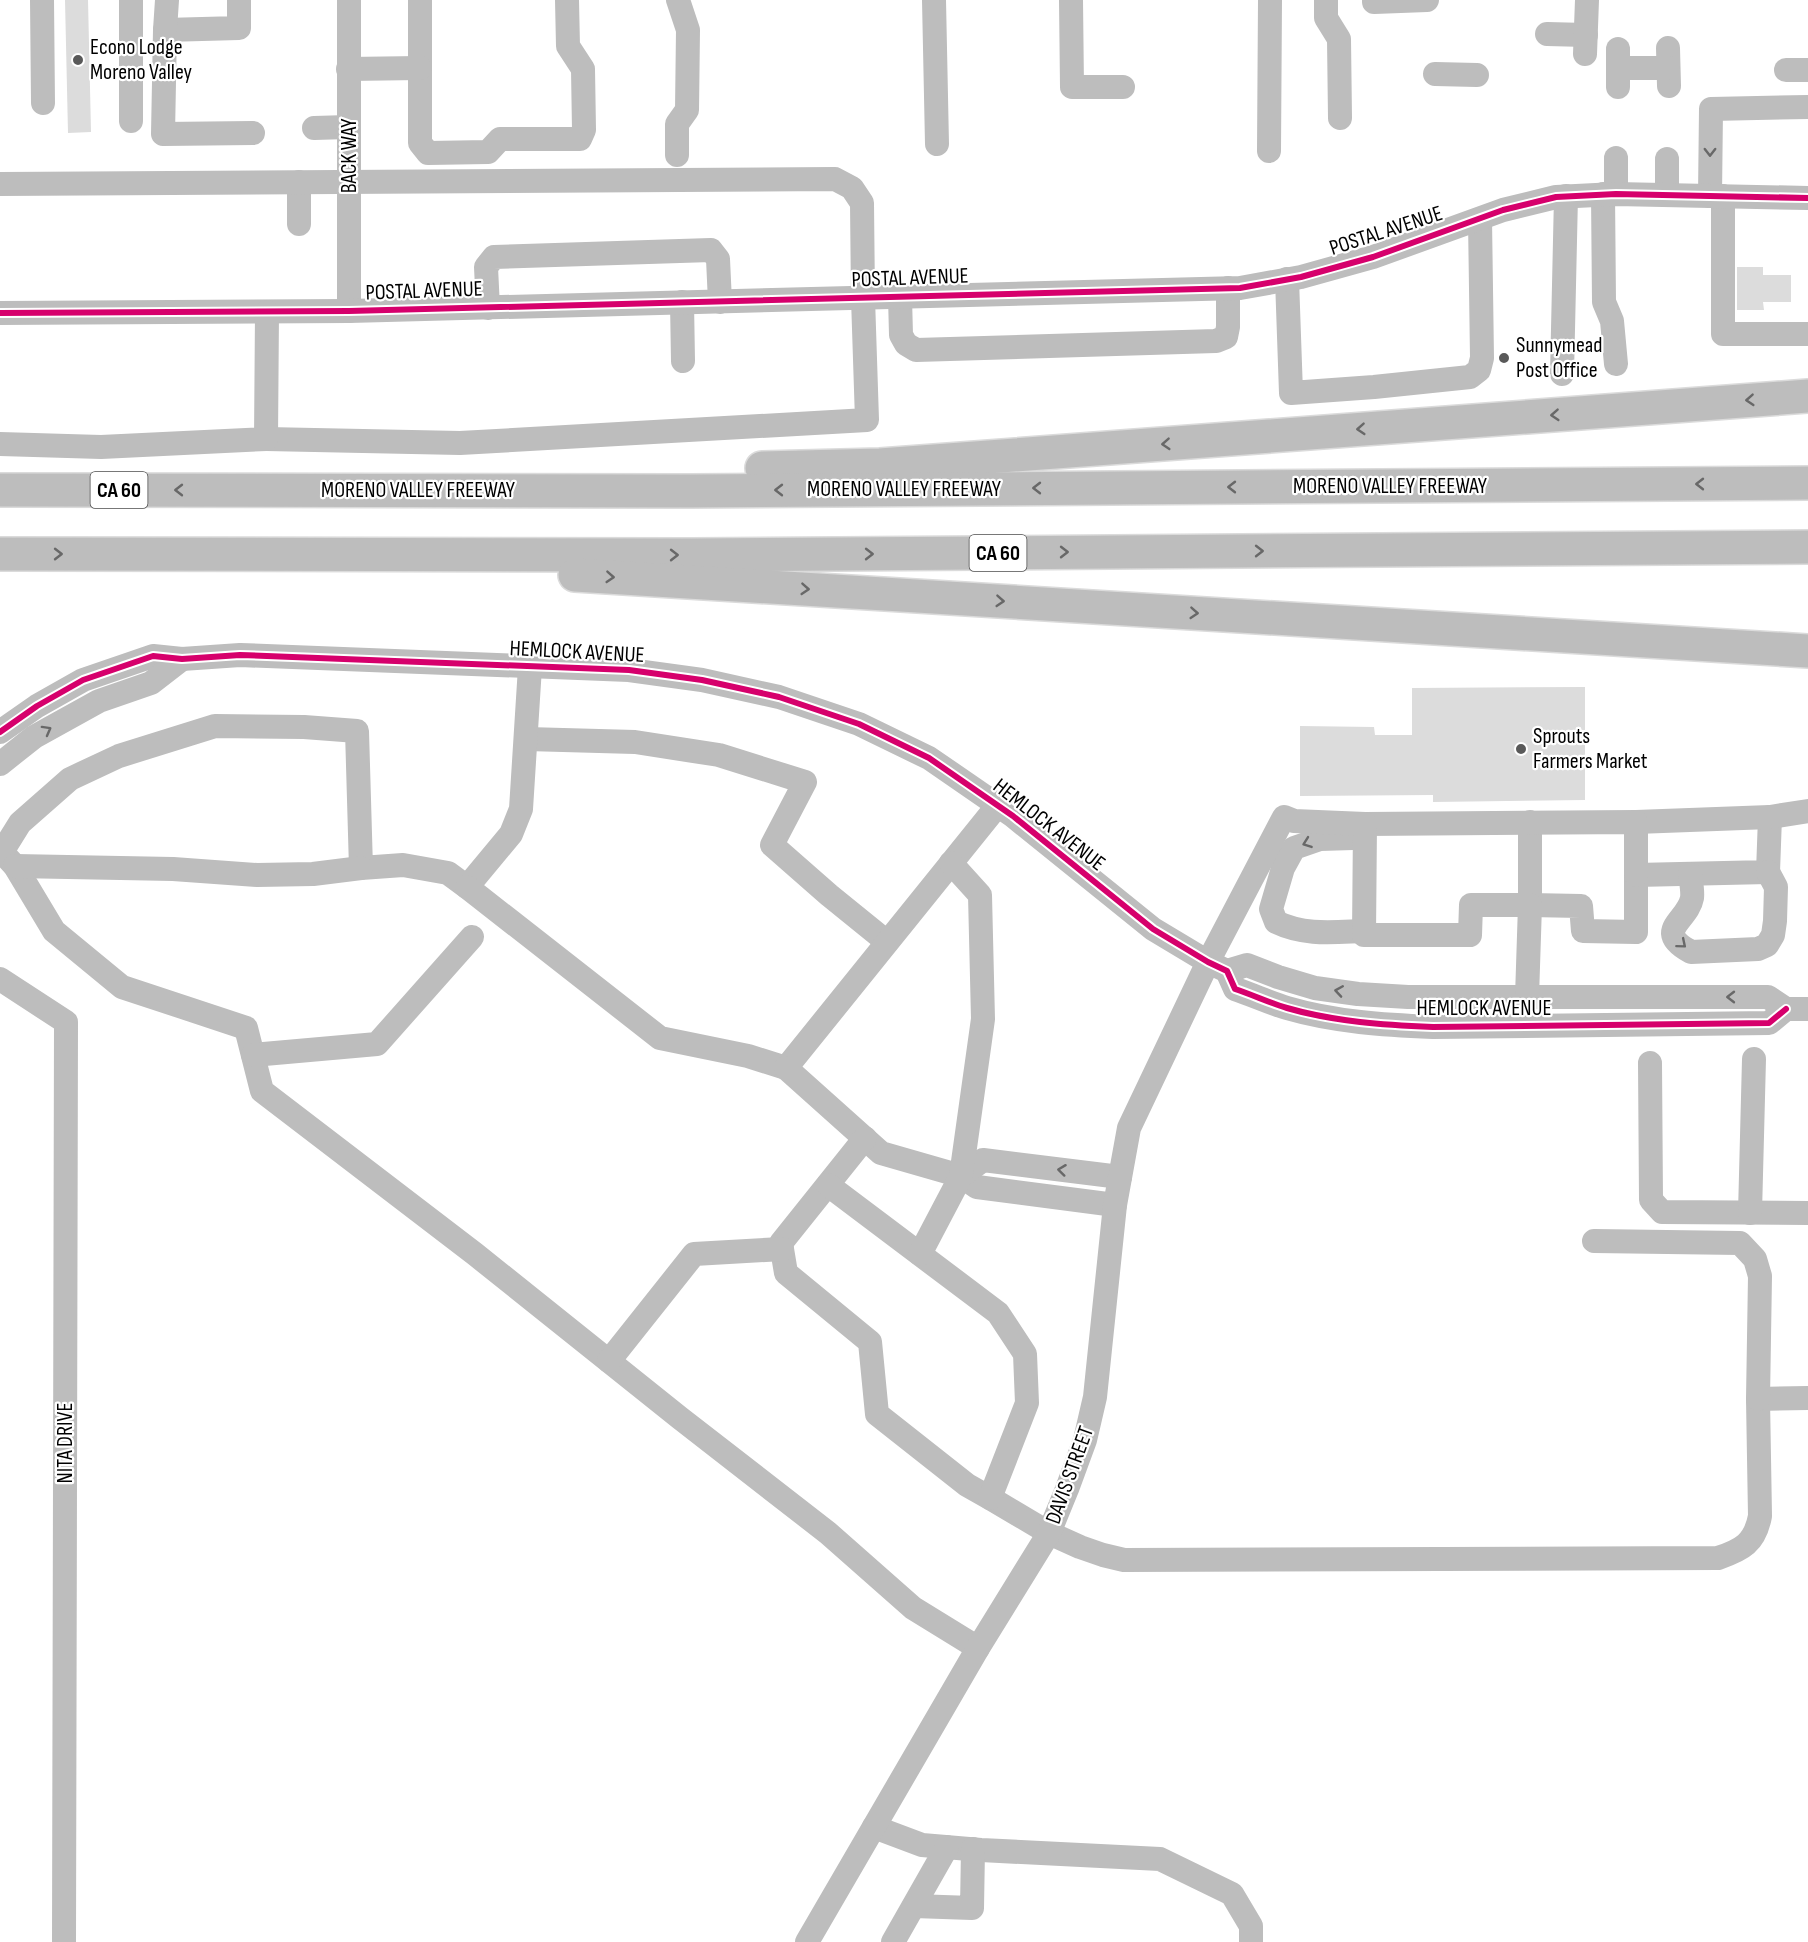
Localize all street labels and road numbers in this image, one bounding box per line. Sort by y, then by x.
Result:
street label: BACK WAY [336,119,363,193]
street label: POSTAL AVENUE [1326,200,1446,262]
street label: POSTAL AVENUE [851,262,969,294]
street label: POSTAL AVENUE [365,275,483,307]
road number: CA 60 [90,472,148,508]
street label: MORENO VALLEY FREEWAY [1293,473,1487,500]
street label: MORENO VALLEY FREEWAY [807,476,1001,503]
street label: MORENO VALLEY FREEWAY [321,477,515,504]
road number: CA 60 [970,535,1026,571]
street label: HEMLOCK AVENUE [509,635,645,669]
street label: HEMLOCK AVENUE [987,773,1111,877]
street label: HEMLOCK AVENUE [1416,995,1552,1022]
street label: NITA DRIVE [52,1402,79,1484]
street label: DAVIS STREET [1040,1422,1100,1528]

